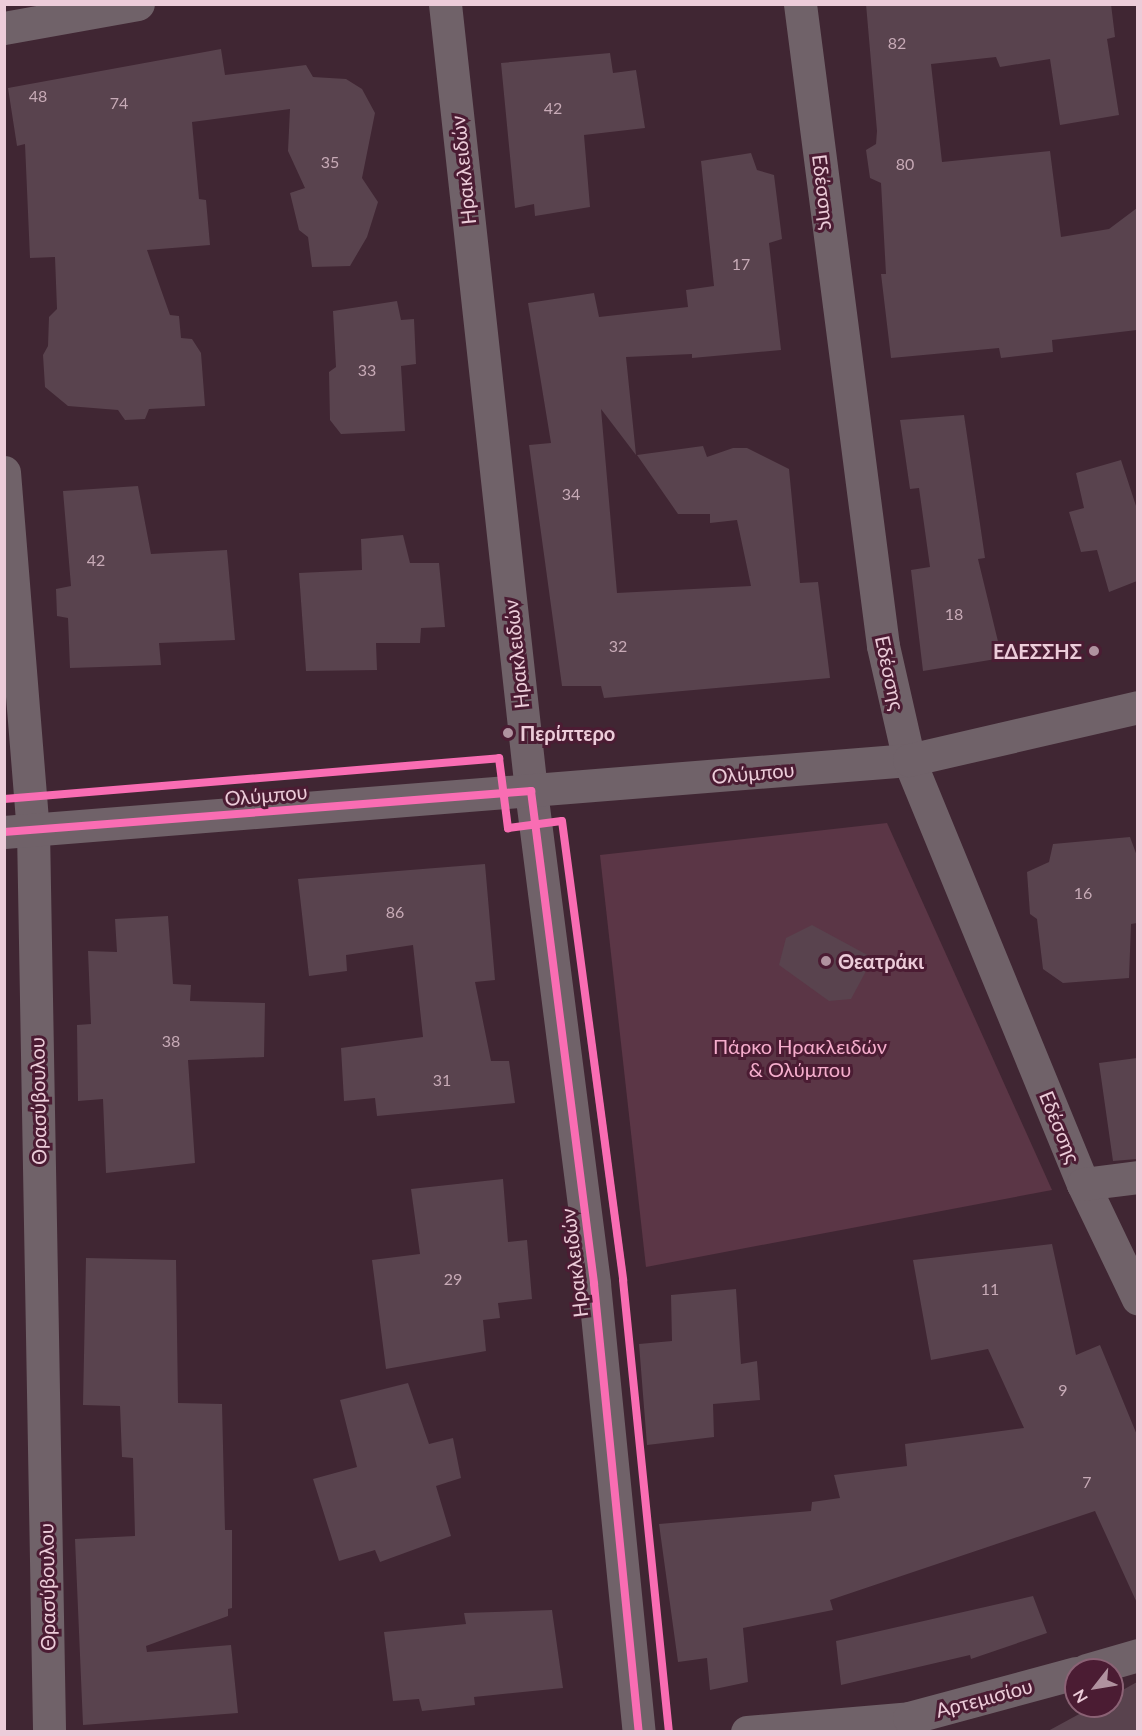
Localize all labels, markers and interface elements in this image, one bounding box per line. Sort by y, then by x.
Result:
house number: 82 [888,33,906,53]
house number: 48 [29,86,47,106]
house number: 74 [110,93,128,113]
house number: 42 [544,98,562,118]
street label: Ηρακλειδών [445,114,481,226]
house number: 35 [321,152,339,172]
street label: Εδέσσης [807,153,841,231]
house number: 80 [896,154,914,174]
house number: 17 [732,254,750,274]
house number: 33 [358,360,376,380]
house number: 34 [562,484,580,504]
house number: 42 [87,550,105,570]
street label: Ηρακλειδών [498,598,534,710]
house number: 18 [945,604,963,624]
street label: Εδέσσης [870,633,910,713]
house number: 32 [609,636,627,656]
place label: ΕΔΕΣΣΗΣ [993,639,1082,663]
marker: ΕΔΕΣΣΗΣ [1087,644,1101,658]
place label: Περίπτερο [520,721,615,745]
marker: Περίπτερο [501,726,515,740]
street label: Ολύμπου [711,757,795,789]
street label: Ολύμπου [224,779,308,811]
house number: 16 [1074,883,1092,903]
house number: 86 [386,902,404,922]
place label: Θεατράκι [838,949,924,973]
marker: Θεατράκι [819,954,833,968]
house number: 38 [162,1031,180,1051]
park label: Πάρκο Ηρακλειδών & Ολύμπου [713,1034,887,1081]
street label: Θρασύβουλου [25,1037,51,1165]
house number: 31 [433,1070,451,1090]
street label: Εδέσσης [1035,1087,1085,1167]
street label: Ηρακλειδών [555,1207,593,1319]
house number: 29 [444,1269,462,1289]
house number: 11 [981,1279,999,1299]
house number: 9 [1058,1380,1068,1400]
house number: 7 [1082,1472,1092,1492]
street label: Θρασύβουλου [34,1523,60,1651]
north arrow [1064,1658,1124,1718]
street label: Αρτεμισίου [933,1674,1035,1722]
text: N [1069,1686,1091,1707]

